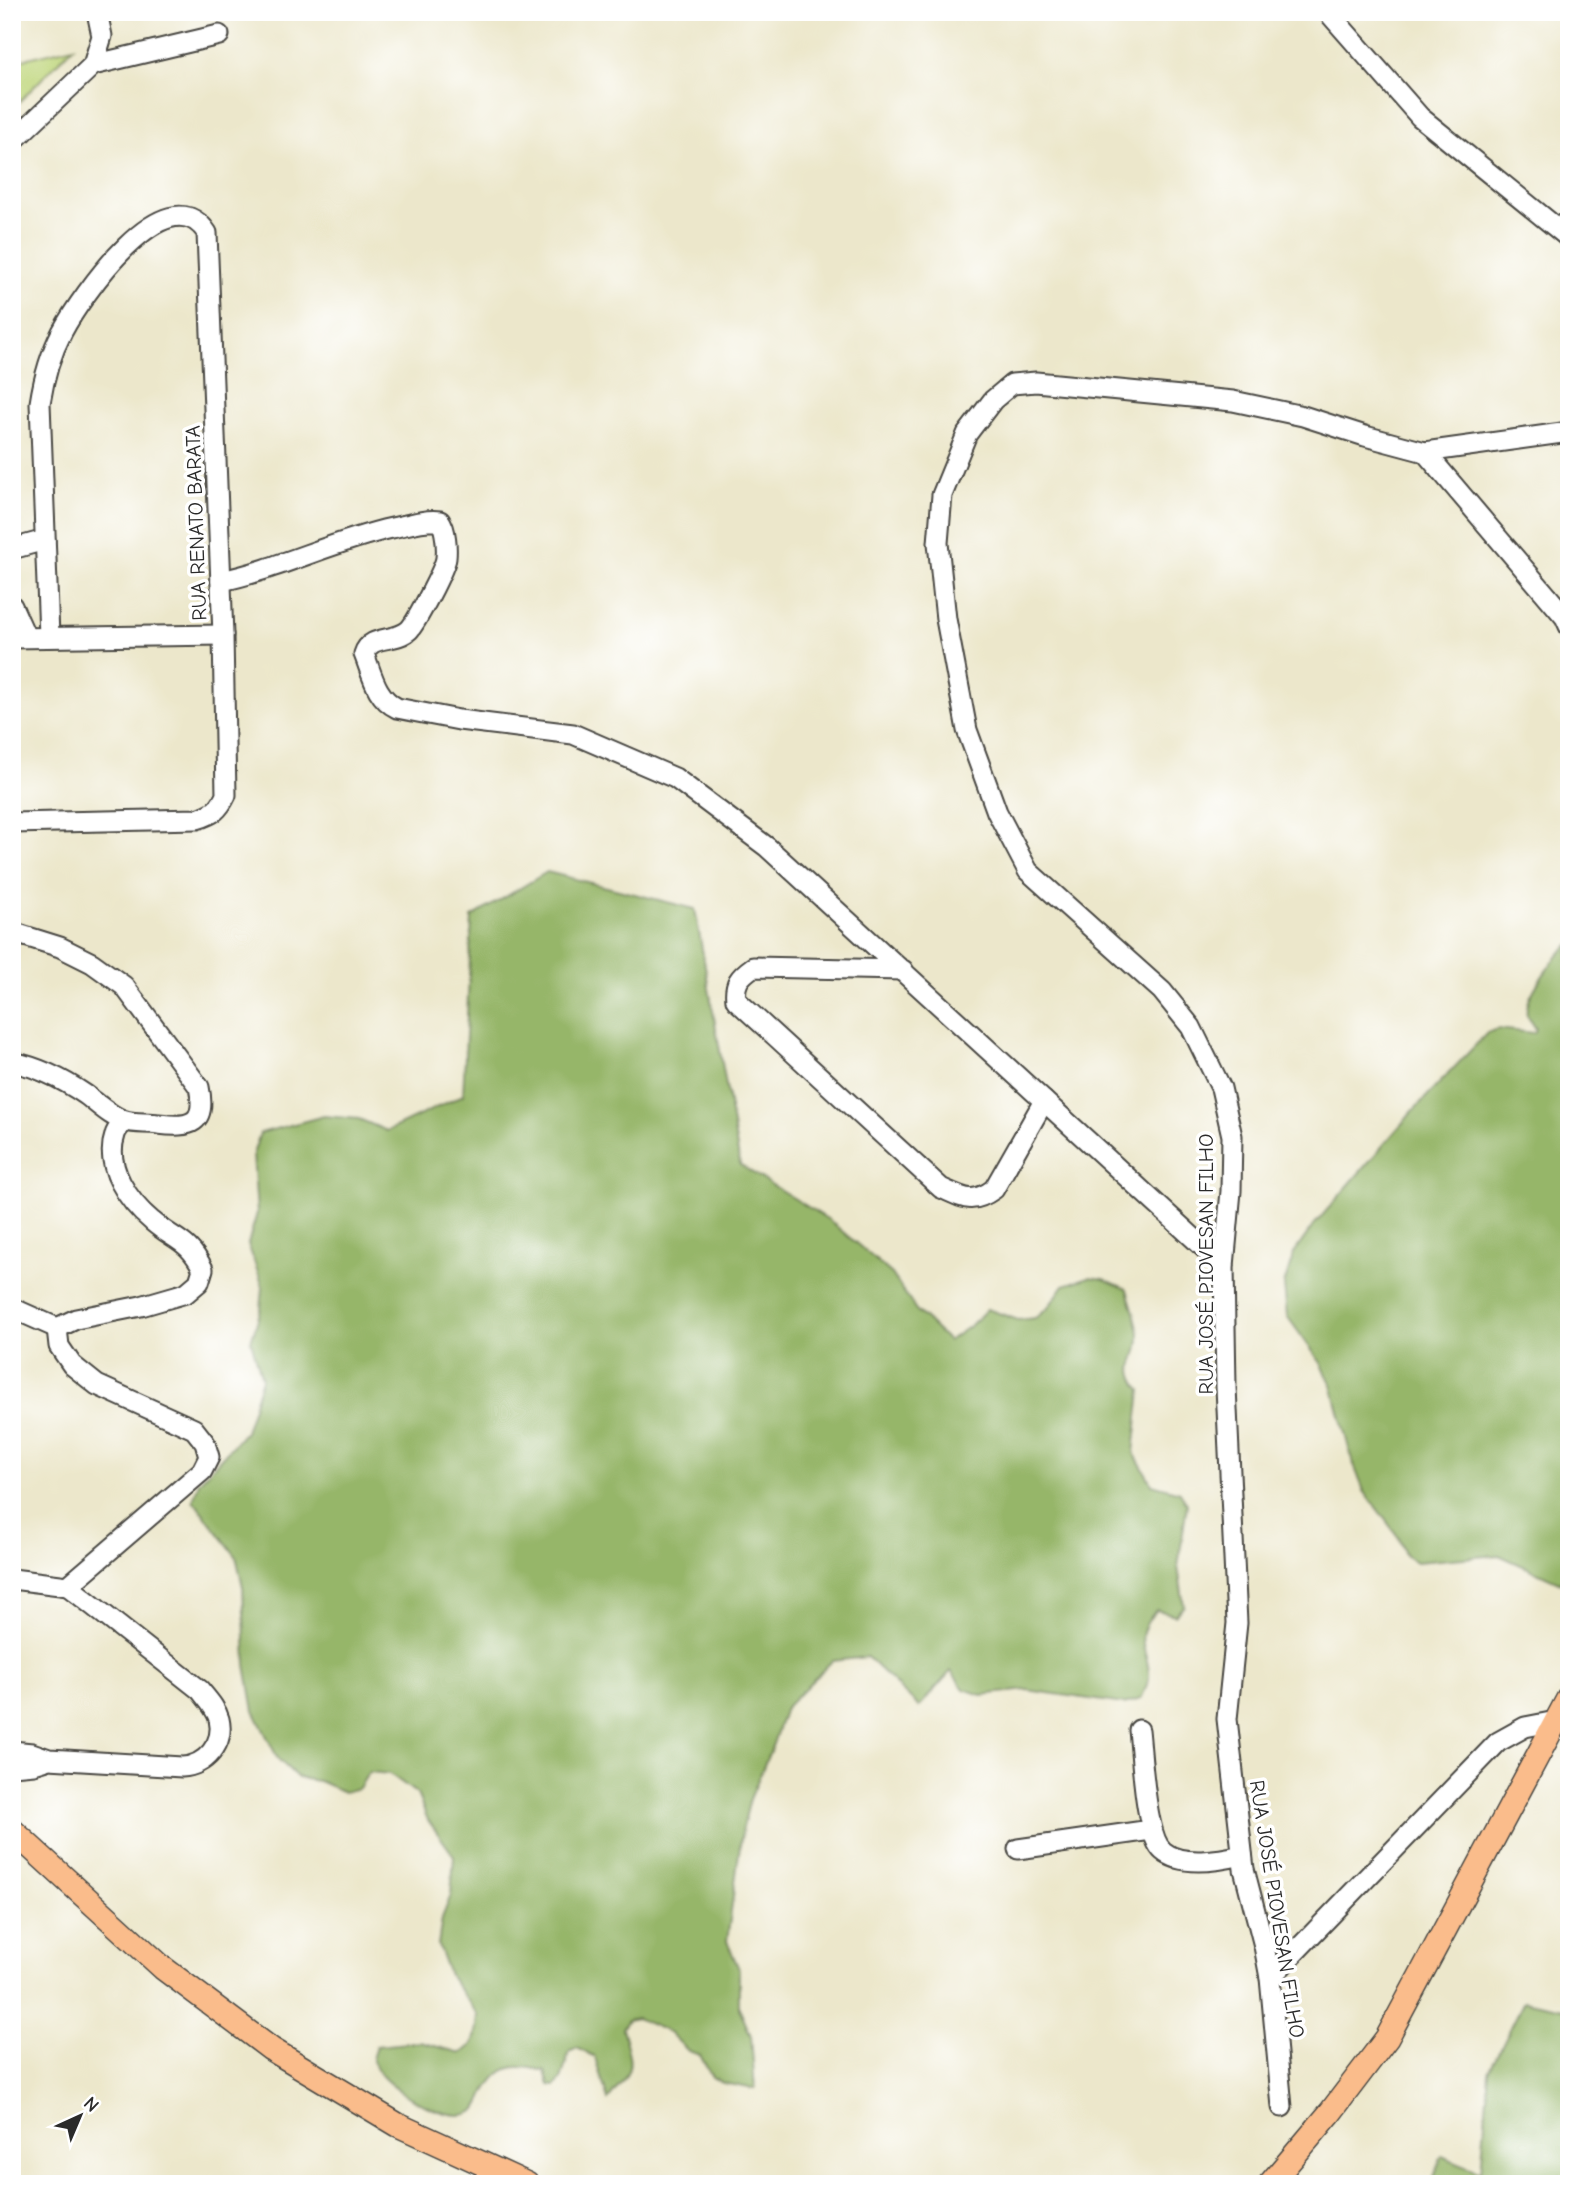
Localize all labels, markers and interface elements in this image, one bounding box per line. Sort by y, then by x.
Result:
street label: RUA RENATO BARATA [181,425,211,621]
street label: RUA JOSÉ PIOVESAN FILHO [1194,1134,1218,1394]
street label: RUA JOSÉ PIOVESAN FILHO [1245,1778,1309,2040]
north arrow [46,2080,116,2150]
text: N [79,2092,103,2117]

